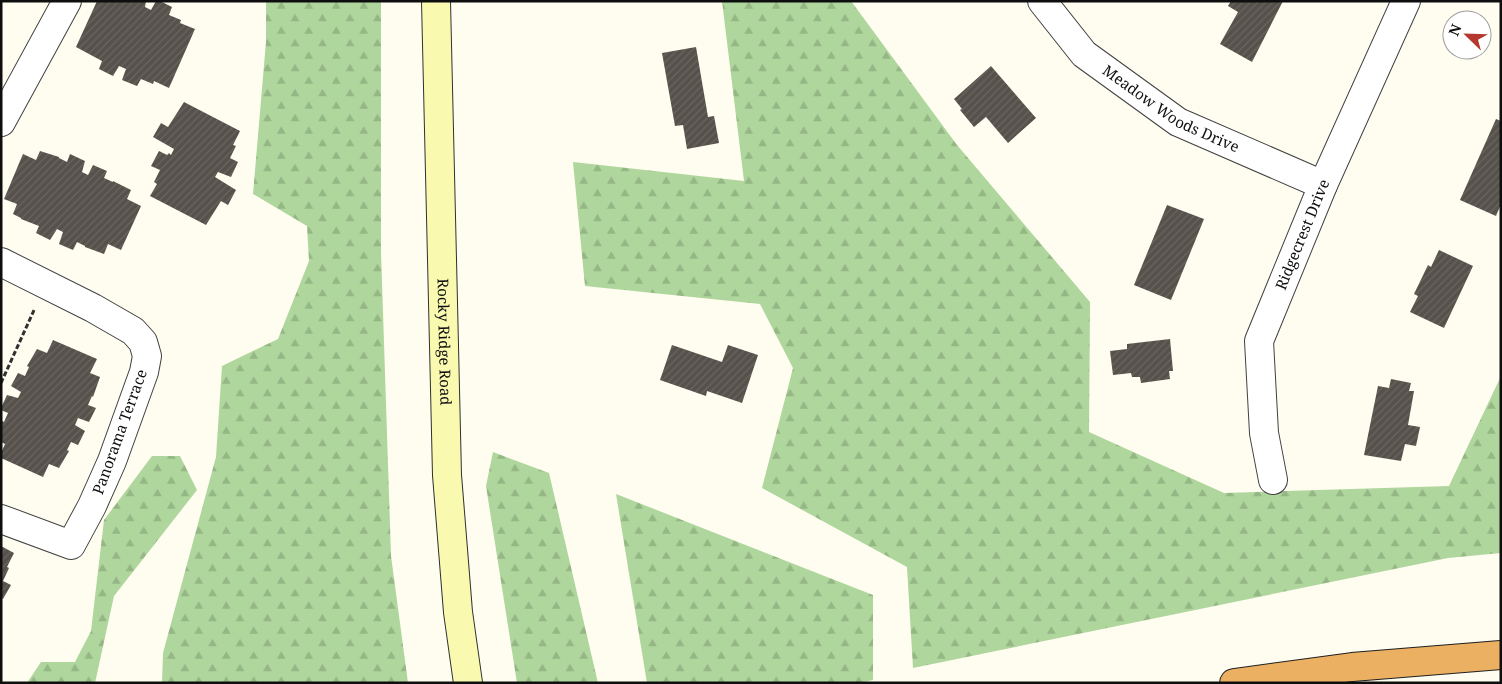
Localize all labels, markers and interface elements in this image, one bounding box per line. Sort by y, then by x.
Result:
north arrow [1442,10,1492,60]
text: N [1444,21,1465,39]
street label: Meadow Woods Drive [1099,60,1243,156]
street label: Ridgecrest Drive [1270,176,1333,293]
street label: Rocky Ridge Road [433,278,456,406]
street label: Panorama Terrace [87,366,151,497]

